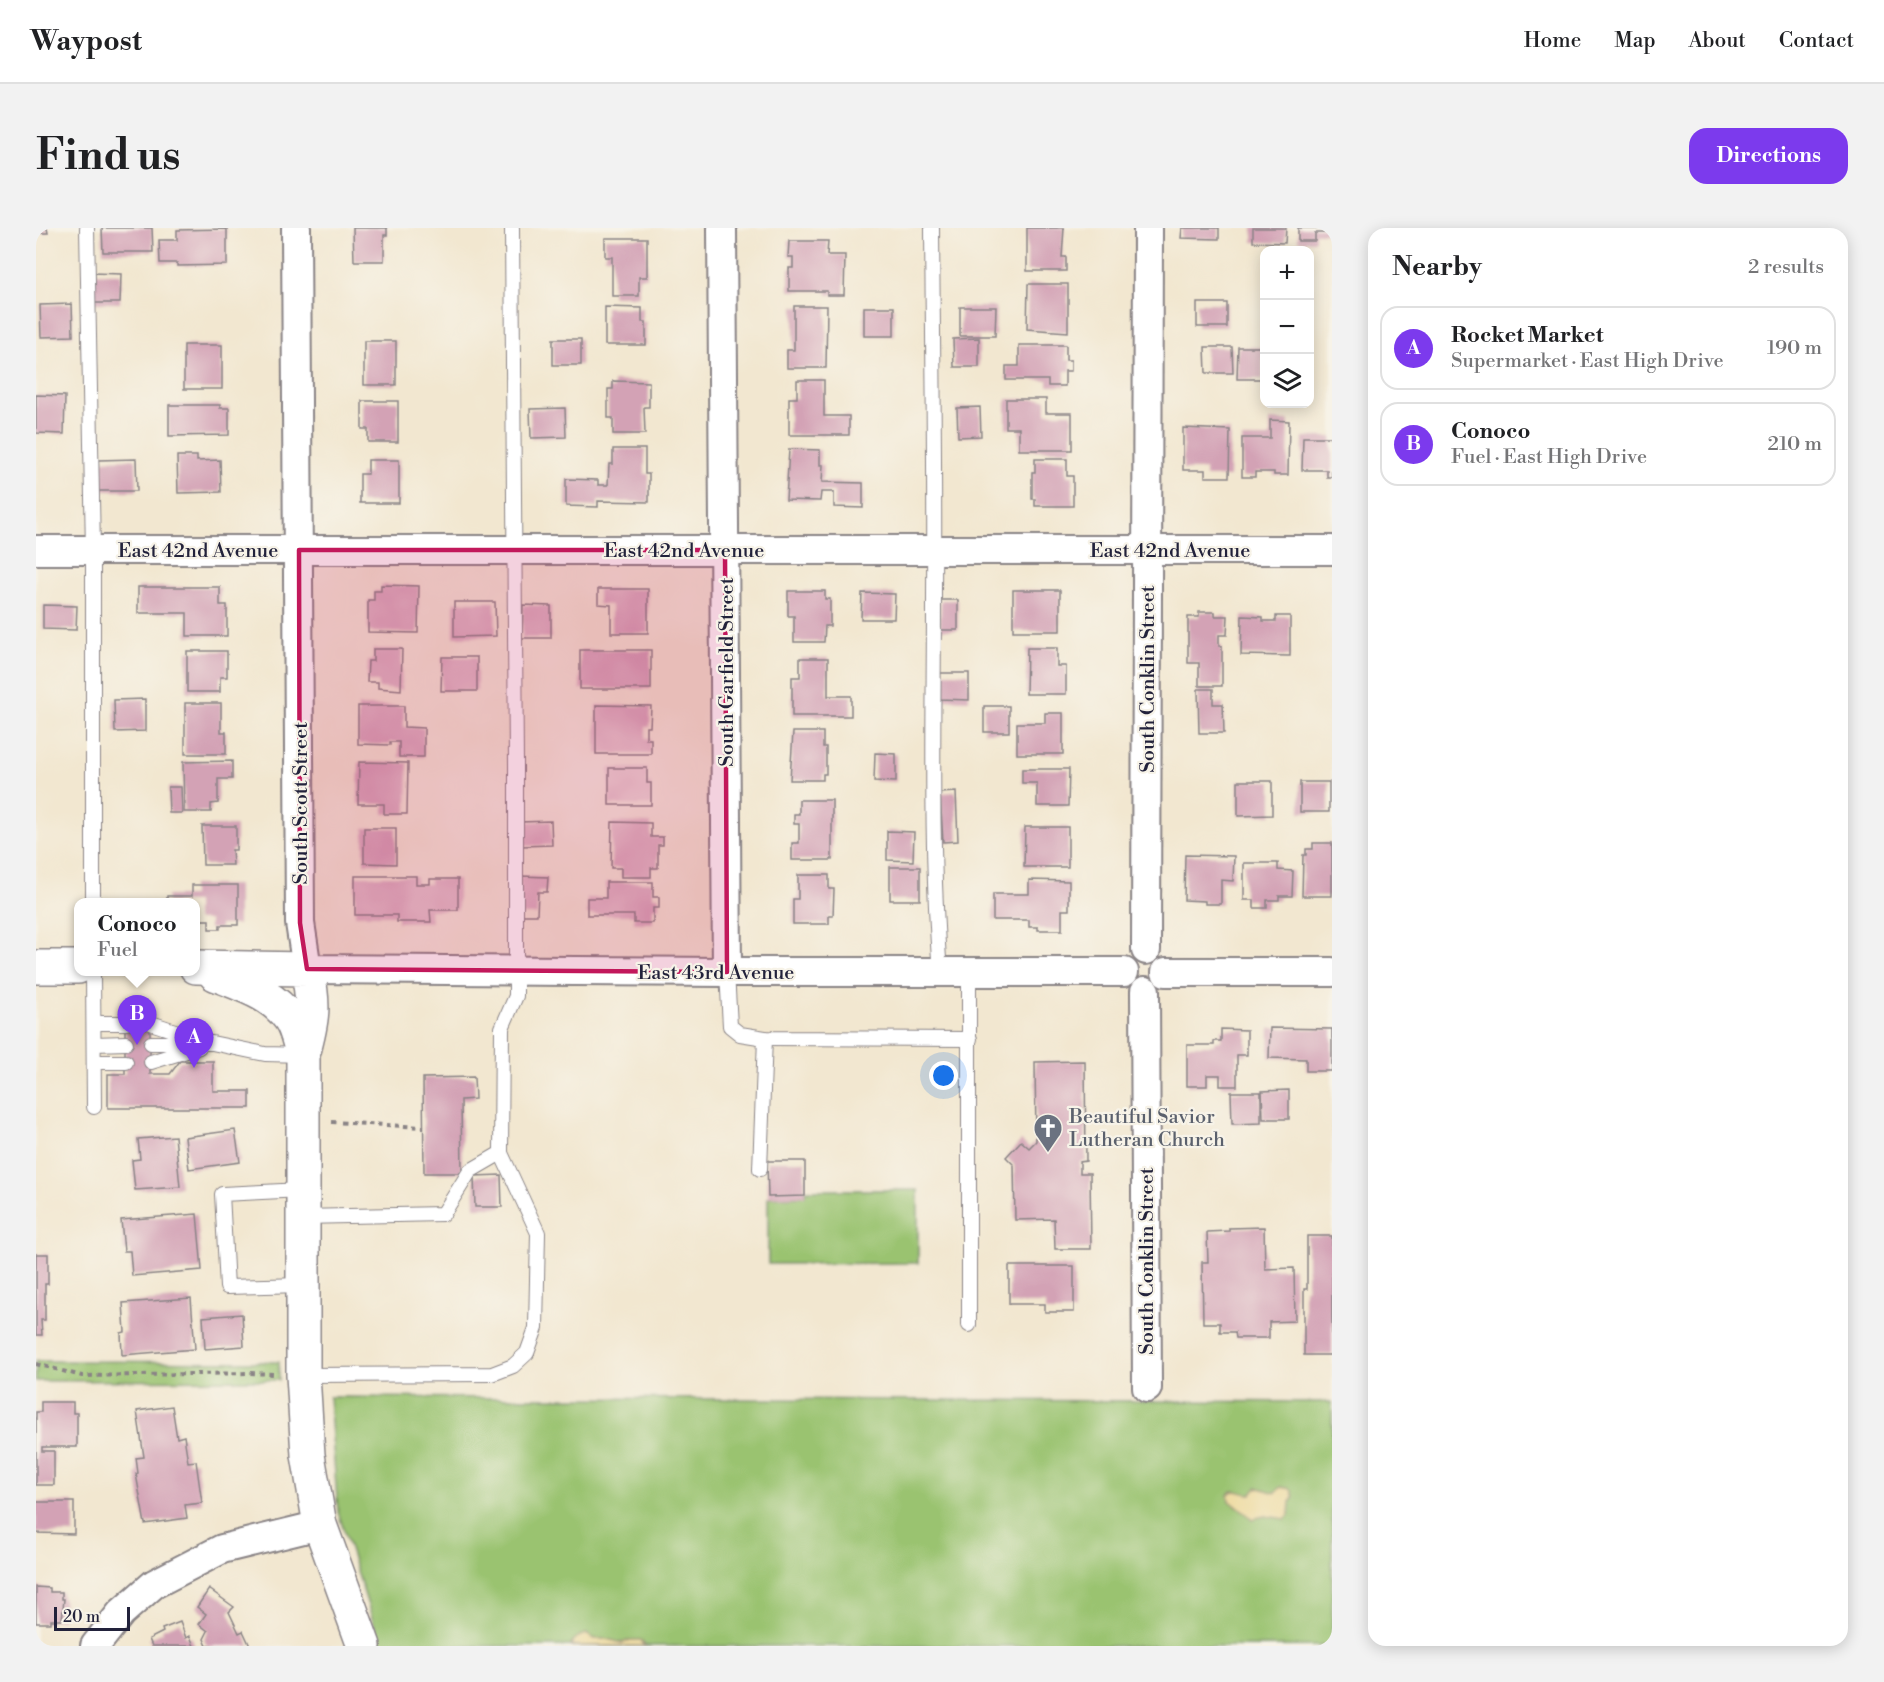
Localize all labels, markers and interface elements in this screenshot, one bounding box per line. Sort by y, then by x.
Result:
text: Waypost [30,24,142,59]
text: Home [1524,28,1581,54]
text: Map [1614,28,1656,54]
text: About [1689,28,1746,54]
text: Contact [1779,28,1854,54]
button: Directions [1689,128,1848,184]
text: Find us [36,130,180,183]
map controls [1260,246,1314,408]
button: + [1260,246,1314,300]
text: Nearby [1392,251,1482,283]
text: 2 results [1748,255,1824,280]
button: − [1260,300,1314,354]
text: Rocket Market [1451,322,1603,349]
text: A [1406,336,1421,361]
text: 190 m [1767,336,1822,361]
text: Supermarket · East High Drive [1451,349,1724,374]
button: layers [1260,354,1314,408]
text: Conoco [1451,418,1530,445]
text: B [1406,432,1421,457]
text: 210 m [1767,432,1822,457]
text: Fuel · East High Drive [1451,445,1647,470]
street label: East 42nd Avenue [118,539,278,564]
street label: East 42nd Avenue [604,539,764,564]
street label: East 42nd Avenue [1090,539,1250,564]
street label: South Garfield Street [715,577,740,767]
street label: South Conklin Street [1136,585,1161,773]
street label: South Scott Street [289,722,314,884]
popup [74,898,200,976]
text: Conoco [97,911,177,938]
text: Fuel [97,938,138,963]
street label: East 43rd Avenue [638,961,794,986]
pin: B [118,996,156,1045]
pin: A [174,1018,214,1068]
your location [929,1061,958,1090]
place label: Beautiful Savior Lutheran Church [1068,1105,1225,1153]
church icon: Beautiful Savior Lutheran Church [1032,1112,1064,1154]
street label: South Conklin Street [1135,1167,1160,1355]
scale bar [54,1604,130,1632]
text: 20 m [63,1607,100,1627]

